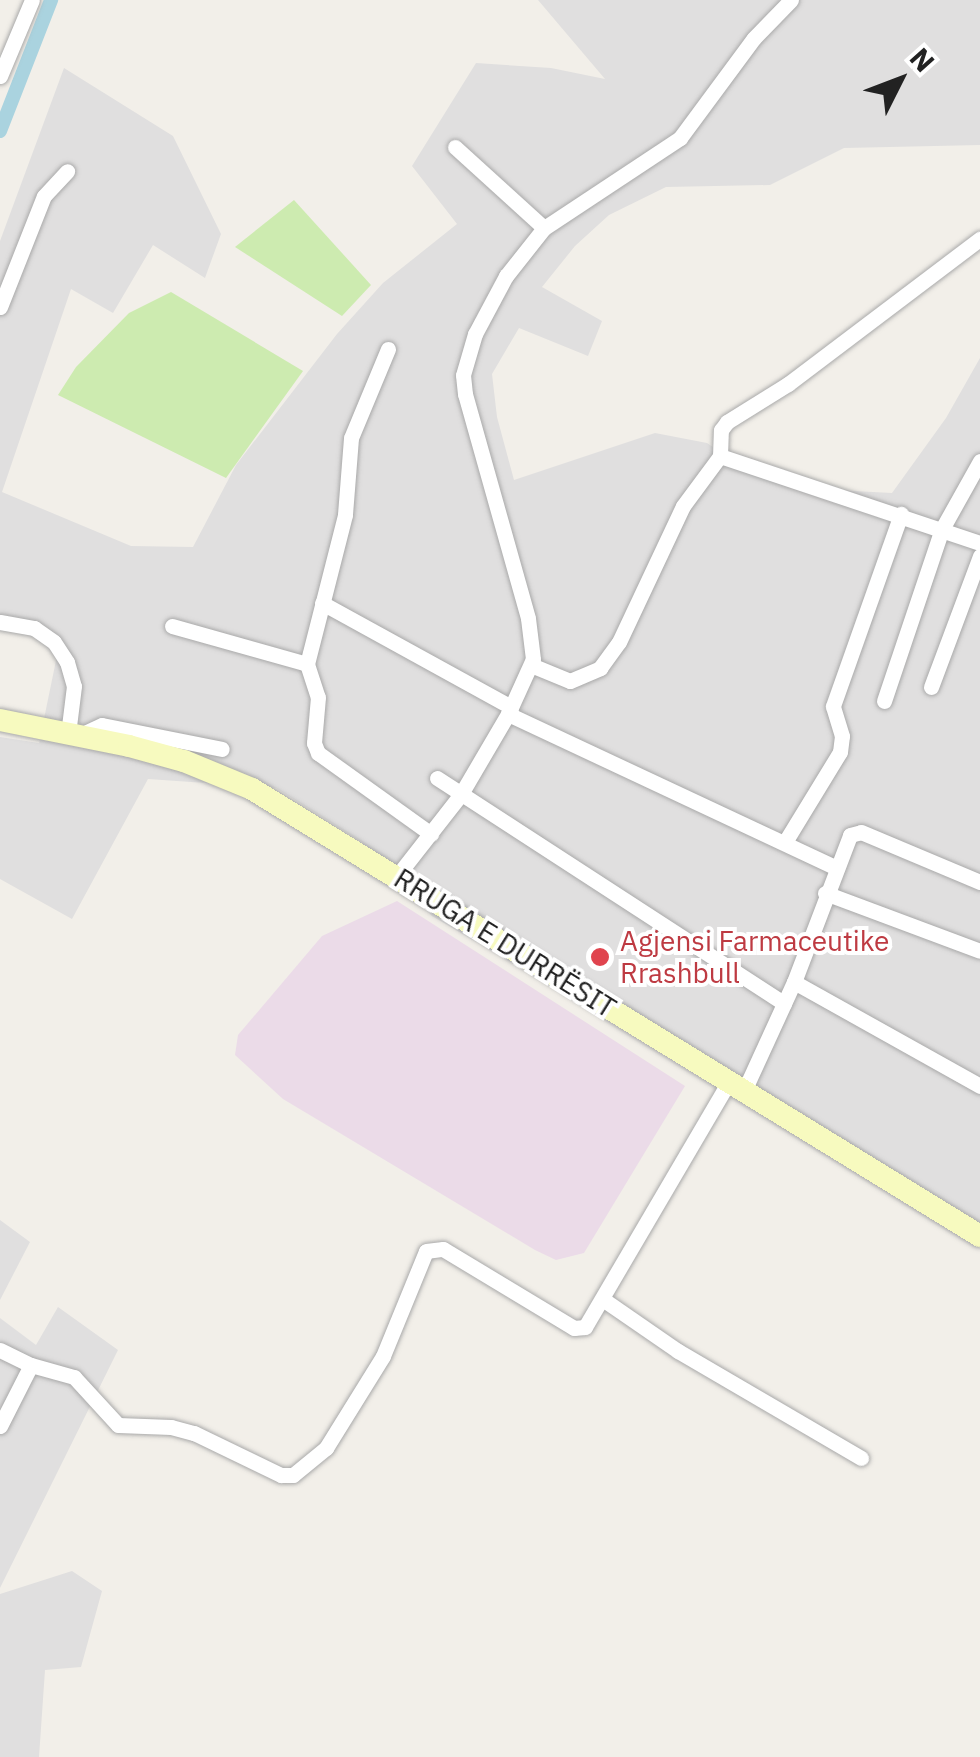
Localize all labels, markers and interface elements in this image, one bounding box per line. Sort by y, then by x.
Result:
north arrow [850,30,950,130]
text: N [902,40,943,80]
street label: RRUGA E DURRËSIT [388,861,622,1025]
place label: Agjensi Farmaceutike Rrashbull [620,924,889,990]
marker: Agjensi Farmaceutike Rrashbull [589,946,611,968]

